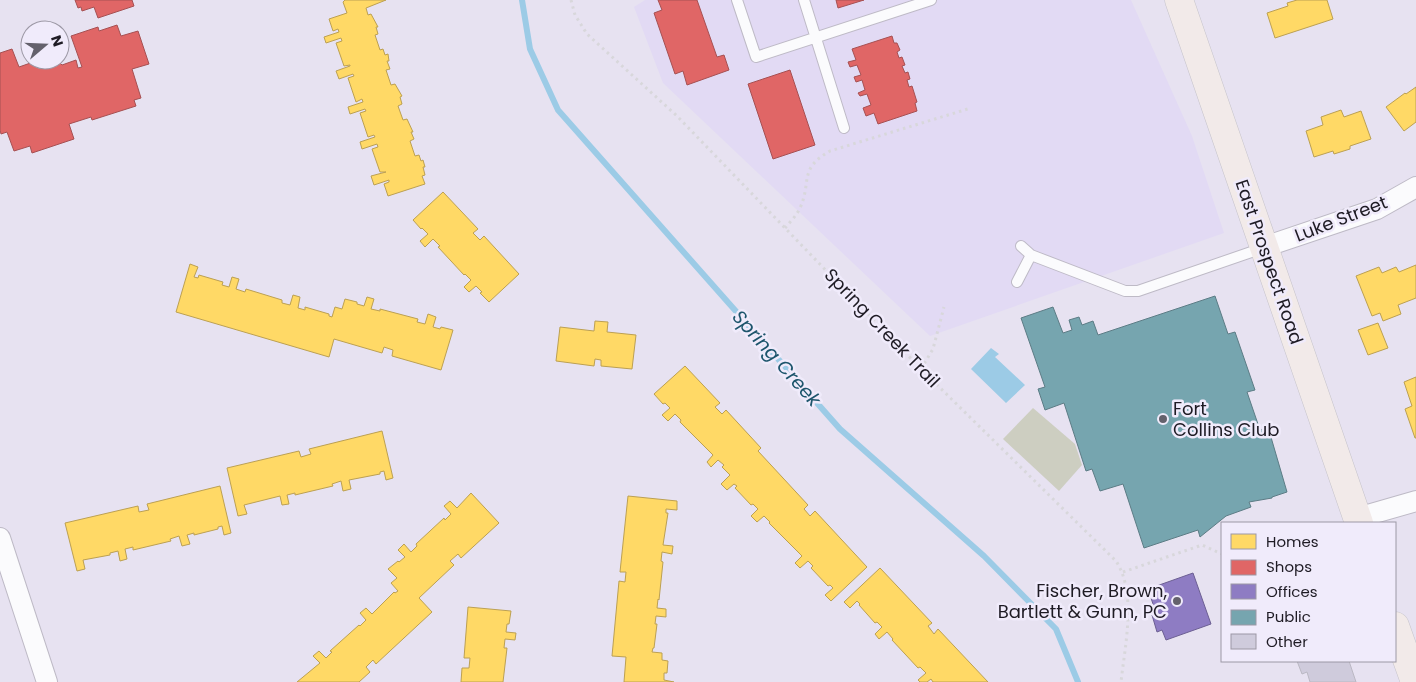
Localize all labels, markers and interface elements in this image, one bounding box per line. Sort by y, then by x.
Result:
north arrow [20,20,70,70]
text: N [46,33,68,49]
street label: East Prospect Road [1230,176,1309,348]
street label: Luke Street [1291,189,1391,248]
street label: Spring Creek Trail [819,263,946,393]
water label: Spring Creek [726,304,828,413]
place label: Fort Collins Club [1173,396,1279,442]
marker: Fort Collins Club [1157,413,1169,425]
legend [1221,522,1396,662]
text: Homes [1266,531,1319,552]
text: Shops [1266,556,1312,577]
place label: Fischer, Brown, Bartlett & Gunn, PC [998,578,1167,624]
text: Offices [1266,581,1318,602]
marker: Fischer, Brown, Bartlett & Gunn, PC [1171,595,1183,607]
text: Public [1266,606,1311,627]
text: Other [1266,631,1308,652]

